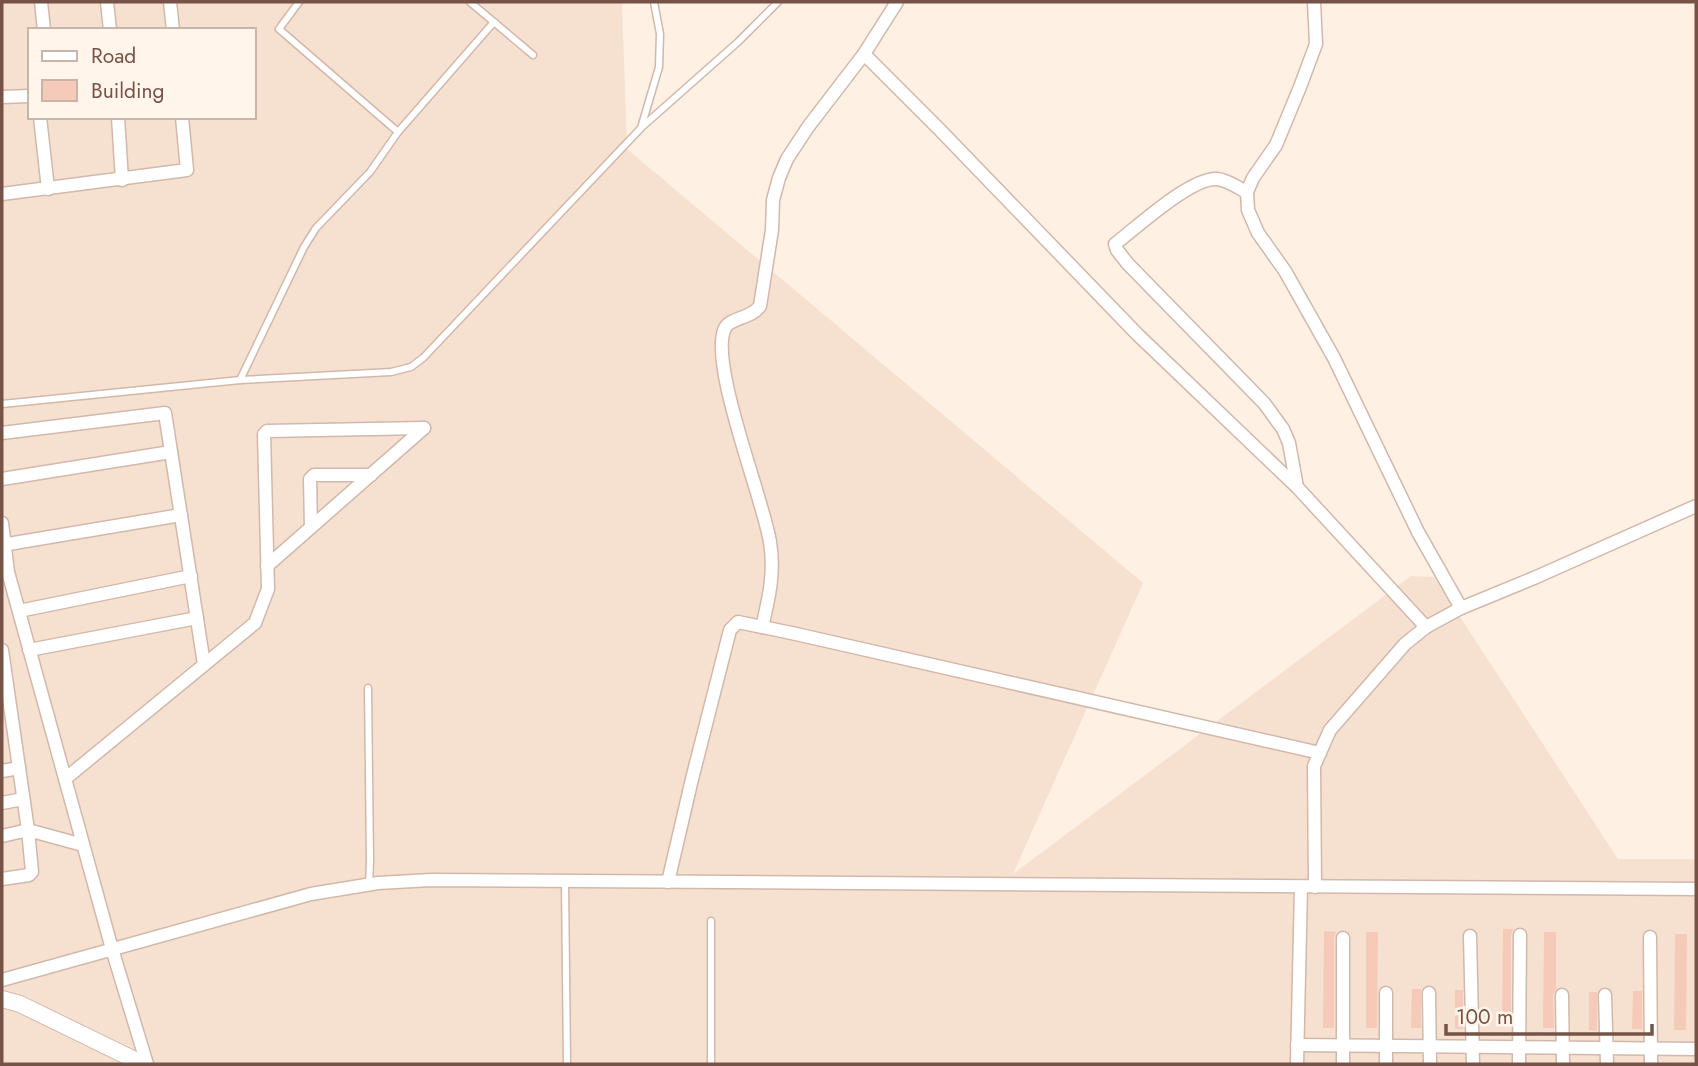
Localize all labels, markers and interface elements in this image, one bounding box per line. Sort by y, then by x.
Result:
legend [28,28,256,119]
text: Road [91,41,136,71]
text: Building [91,76,164,106]
scale bar [1446,992,1652,1036]
text: 100 m [1456,1002,1513,1032]

